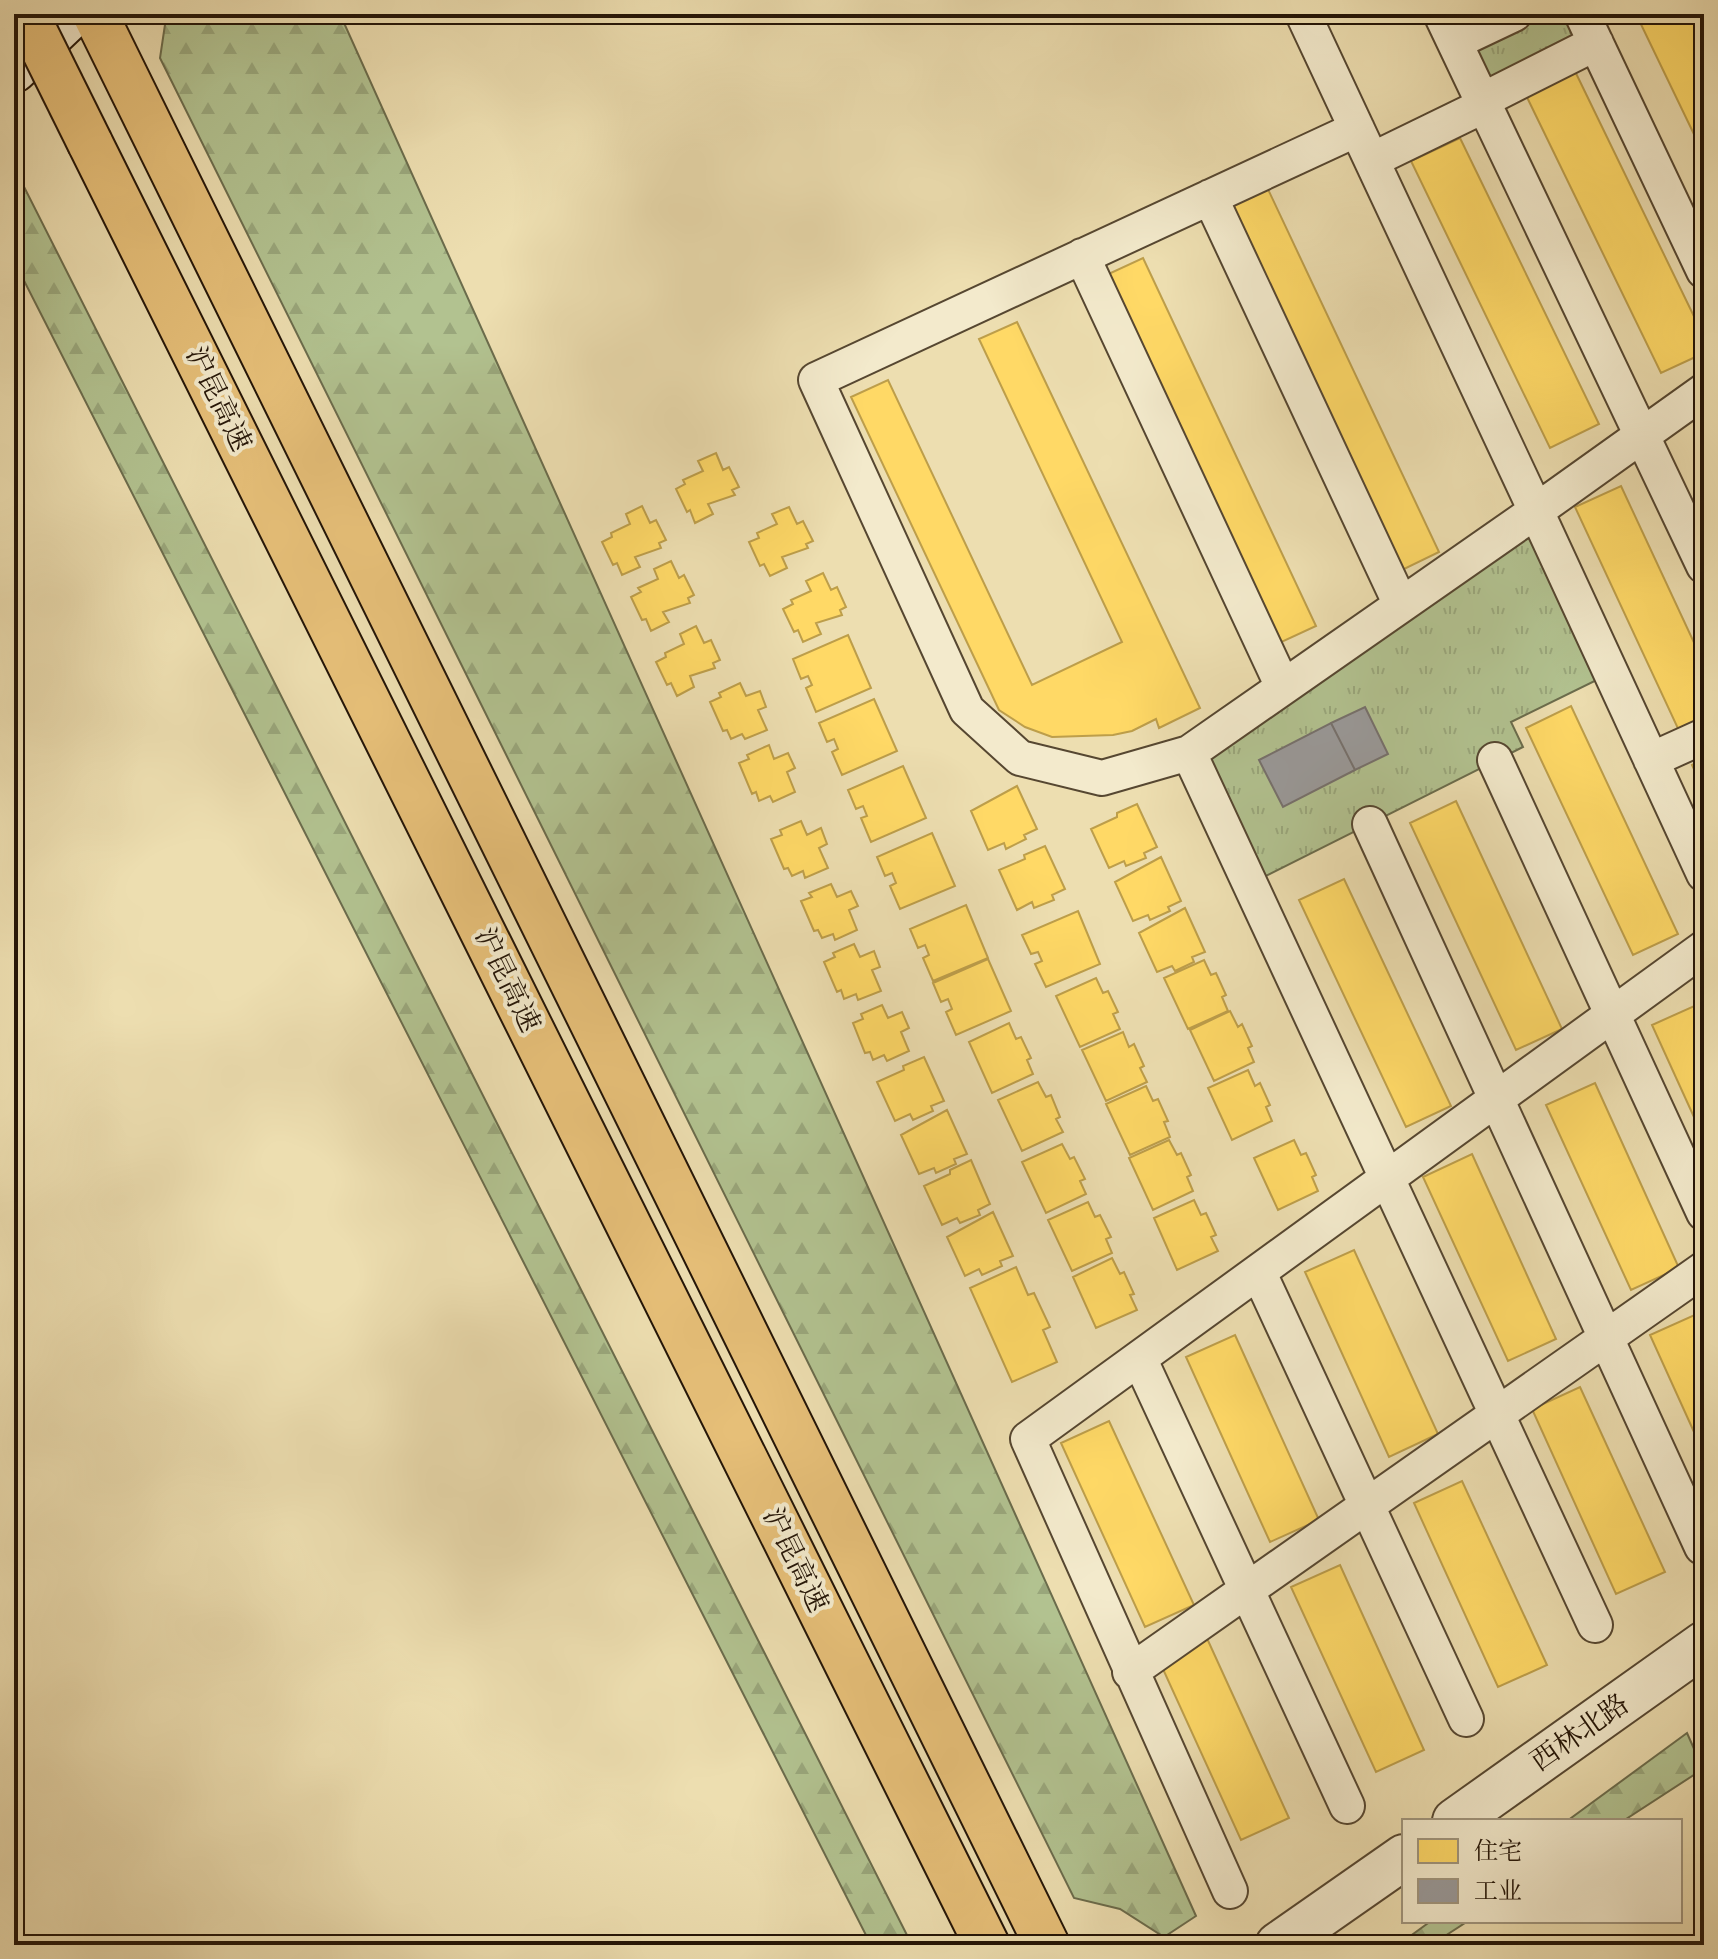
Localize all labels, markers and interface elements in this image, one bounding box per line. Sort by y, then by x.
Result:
street label: 沪昆高速 [178,341,258,457]
street label: 沪昆高速 [467,922,547,1038]
street label: 沪昆高速 [755,1502,835,1618]
street label: 西林北路 [1524,1687,1636,1779]
legend [1402,1819,1682,1923]
text: 住宅 [1474,1836,1522,1867]
text: 工业 [1474,1876,1522,1907]

